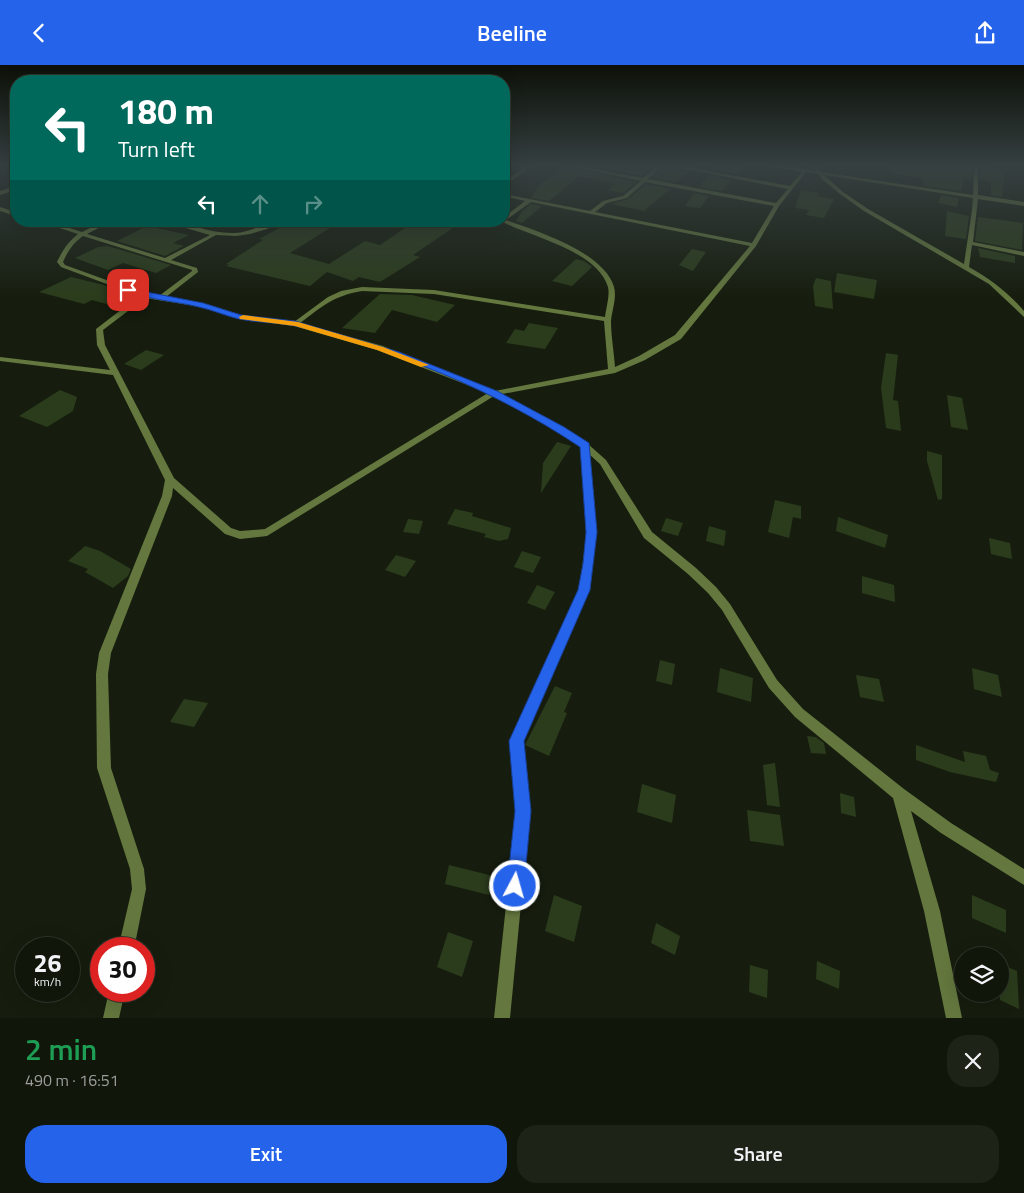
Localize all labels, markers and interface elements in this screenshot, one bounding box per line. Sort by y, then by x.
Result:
text: Beeline [477,16,547,50]
icon: back [25,19,53,47]
icon: share [971,19,999,47]
text: 180 m [118,84,214,138]
icon: left [35,95,100,160]
text: Turn left [118,132,195,166]
icon: left [193,190,221,218]
icon: ahead [246,190,274,218]
icon: right [299,190,327,218]
pin [107,269,149,311]
icon: arrive [114,276,142,304]
position arrow [488,859,540,911]
speed limit sign: 30 [90,937,155,1002]
text: 26 [33,944,62,982]
map controls [954,947,1009,1002]
button: layers [954,947,1009,1002]
text: km/h [34,972,61,991]
text: 2 min [25,1026,97,1072]
button: close [947,1035,999,1087]
text: 490 m · 16:51 [25,1068,119,1092]
button: Exit [25,1125,507,1183]
button: Share [517,1125,999,1183]

